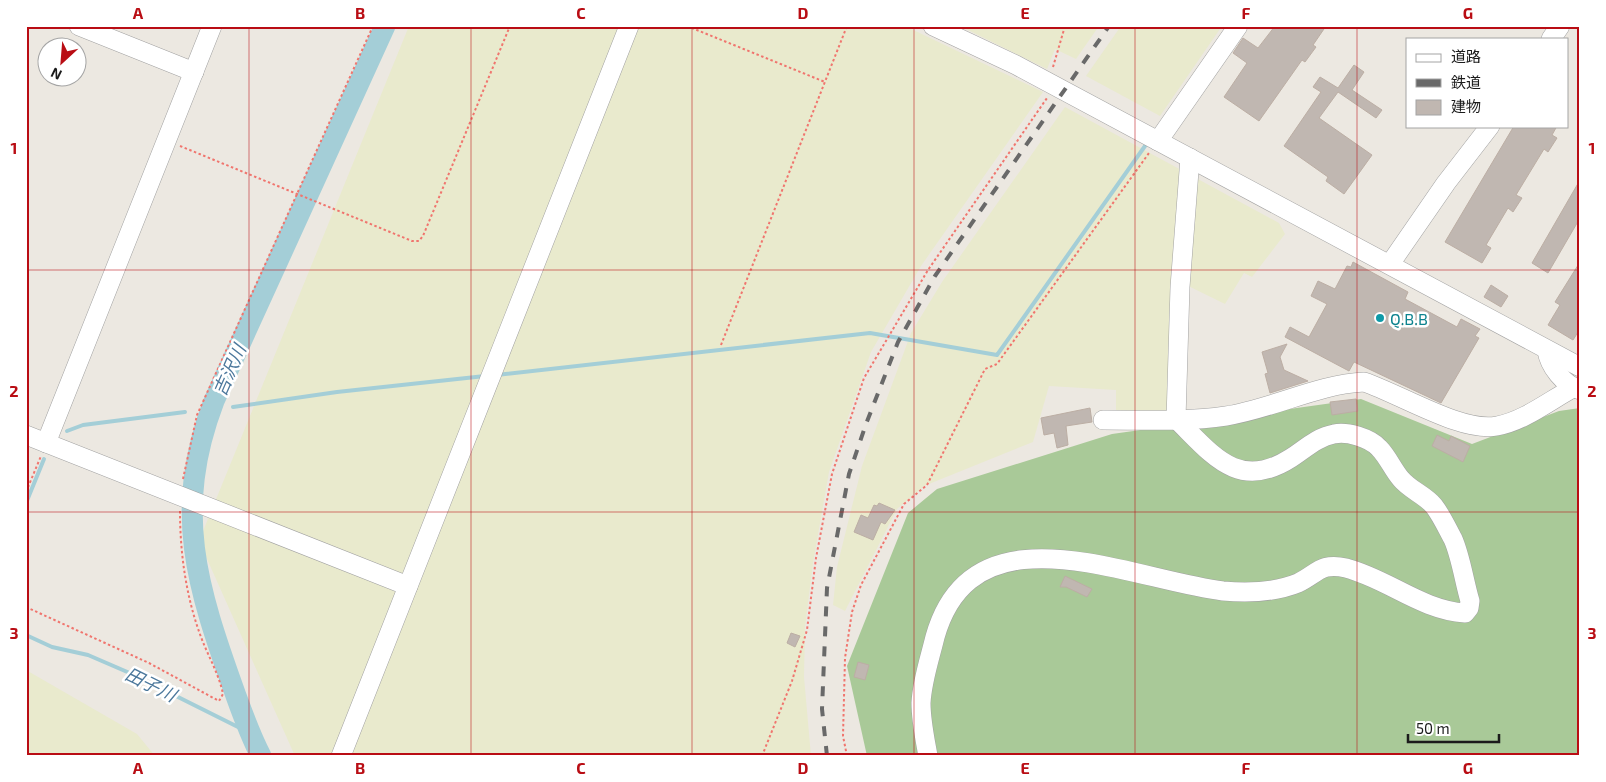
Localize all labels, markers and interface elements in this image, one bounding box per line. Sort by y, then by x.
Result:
text: A [133,3,144,22]
text: B [355,3,365,22]
text: C [576,3,586,22]
text: D [798,3,809,22]
text: E [1020,3,1030,22]
text: F [1242,3,1251,22]
text: G [1463,3,1473,22]
north arrow [38,38,88,88]
legend [1406,38,1568,128]
text: 道路 [1451,47,1481,65]
text: N [48,64,64,84]
text: 鉄道 [1451,73,1481,91]
text: 建物 [1451,97,1481,115]
text: 1 [11,138,17,157]
text: 1 [1589,138,1595,157]
place label: Q.B.B [1390,309,1428,329]
marker: Q.B.B [1374,312,1386,324]
water label: 吉沢川 [208,339,251,399]
text: 2 [9,381,19,400]
text: 2 [1587,381,1597,400]
text: 3 [9,623,19,642]
text: 3 [1587,623,1597,642]
water label: 田子川 [122,662,182,707]
scale bar [1408,712,1500,744]
text: 50 m [1416,719,1450,737]
text: A [133,758,144,777]
text: B [355,758,365,777]
text: C [576,758,586,777]
text: D [798,758,809,777]
text: E [1020,758,1030,777]
text: F [1242,758,1251,777]
text: G [1463,758,1473,777]

